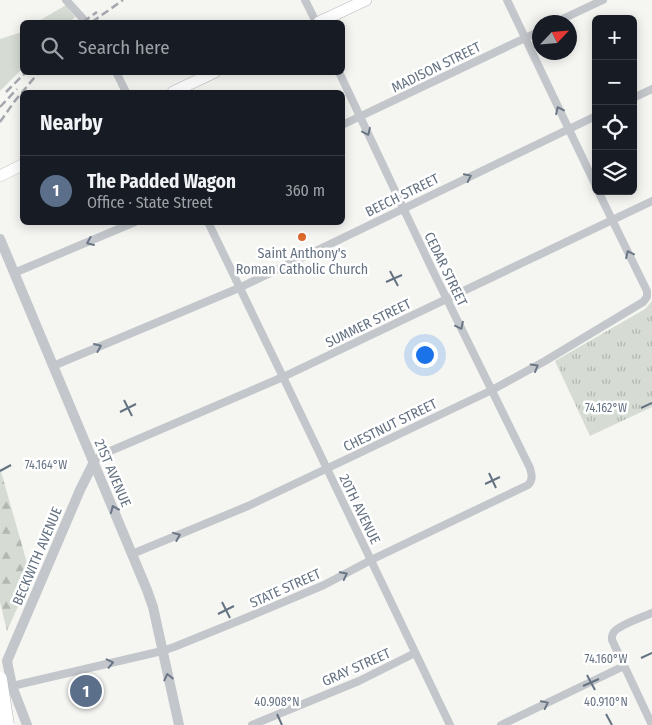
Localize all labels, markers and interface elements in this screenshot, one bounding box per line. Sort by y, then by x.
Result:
north arrow [532,15,577,60]
map controls [592,15,637,195]
button: + [592,15,637,60]
search box [20,20,345,75]
icon: search [38,34,66,62]
text: Search here [78,36,170,59]
street label: MADISON STREET [389,38,484,96]
button: − [592,60,637,105]
button: locate [592,105,637,150]
one-way arrow [555,106,566,115]
text: Nearby [40,110,102,136]
one-way arrow [361,127,371,136]
button: layers [592,150,637,195]
text: The Padded Wagon [87,170,236,193]
street label: BEECH STREET [363,170,442,221]
one-way arrow [463,173,472,183]
text: 1 [53,181,59,200]
text: 360 m [285,181,325,200]
text: Office · State Street [87,193,213,212]
street label: CEDAR STREET [420,229,471,310]
marker: Saint Anthony's Roman Catholic Church [296,231,308,243]
one-way arrow [86,235,95,246]
place label: Saint Anthony's Roman Catholic Church [236,245,368,278]
one-way arrow [624,250,635,259]
street label: SUMMER STREET [323,295,414,351]
one-way arrow [454,321,464,330]
your location [412,342,438,368]
one-way arrow [93,343,102,354]
one-way arrow [529,363,538,373]
street label: CHESTNUT STREET [341,395,440,455]
text: 74.162°W [585,401,627,415]
street label: 21ST AVENUE [91,437,135,510]
text: 74.164°W [25,458,67,472]
street label: 20TH AVENUE [335,472,384,547]
street label: BECKWITH AVENUE [9,504,66,608]
one-way arrow [109,505,120,514]
one-way arrow [173,531,181,541]
street label: STATE STREET [247,565,324,612]
one-way arrow [338,571,347,581]
street label: GRAY STREET [319,645,393,690]
text: 74.160°W [584,652,628,666]
one-way arrow [106,658,115,669]
pin: 1 [70,672,102,710]
one-way arrow [163,673,174,682]
text: 40.908°N [254,695,300,709]
text: 40.910°N [584,695,628,709]
one-way arrow [540,700,549,710]

